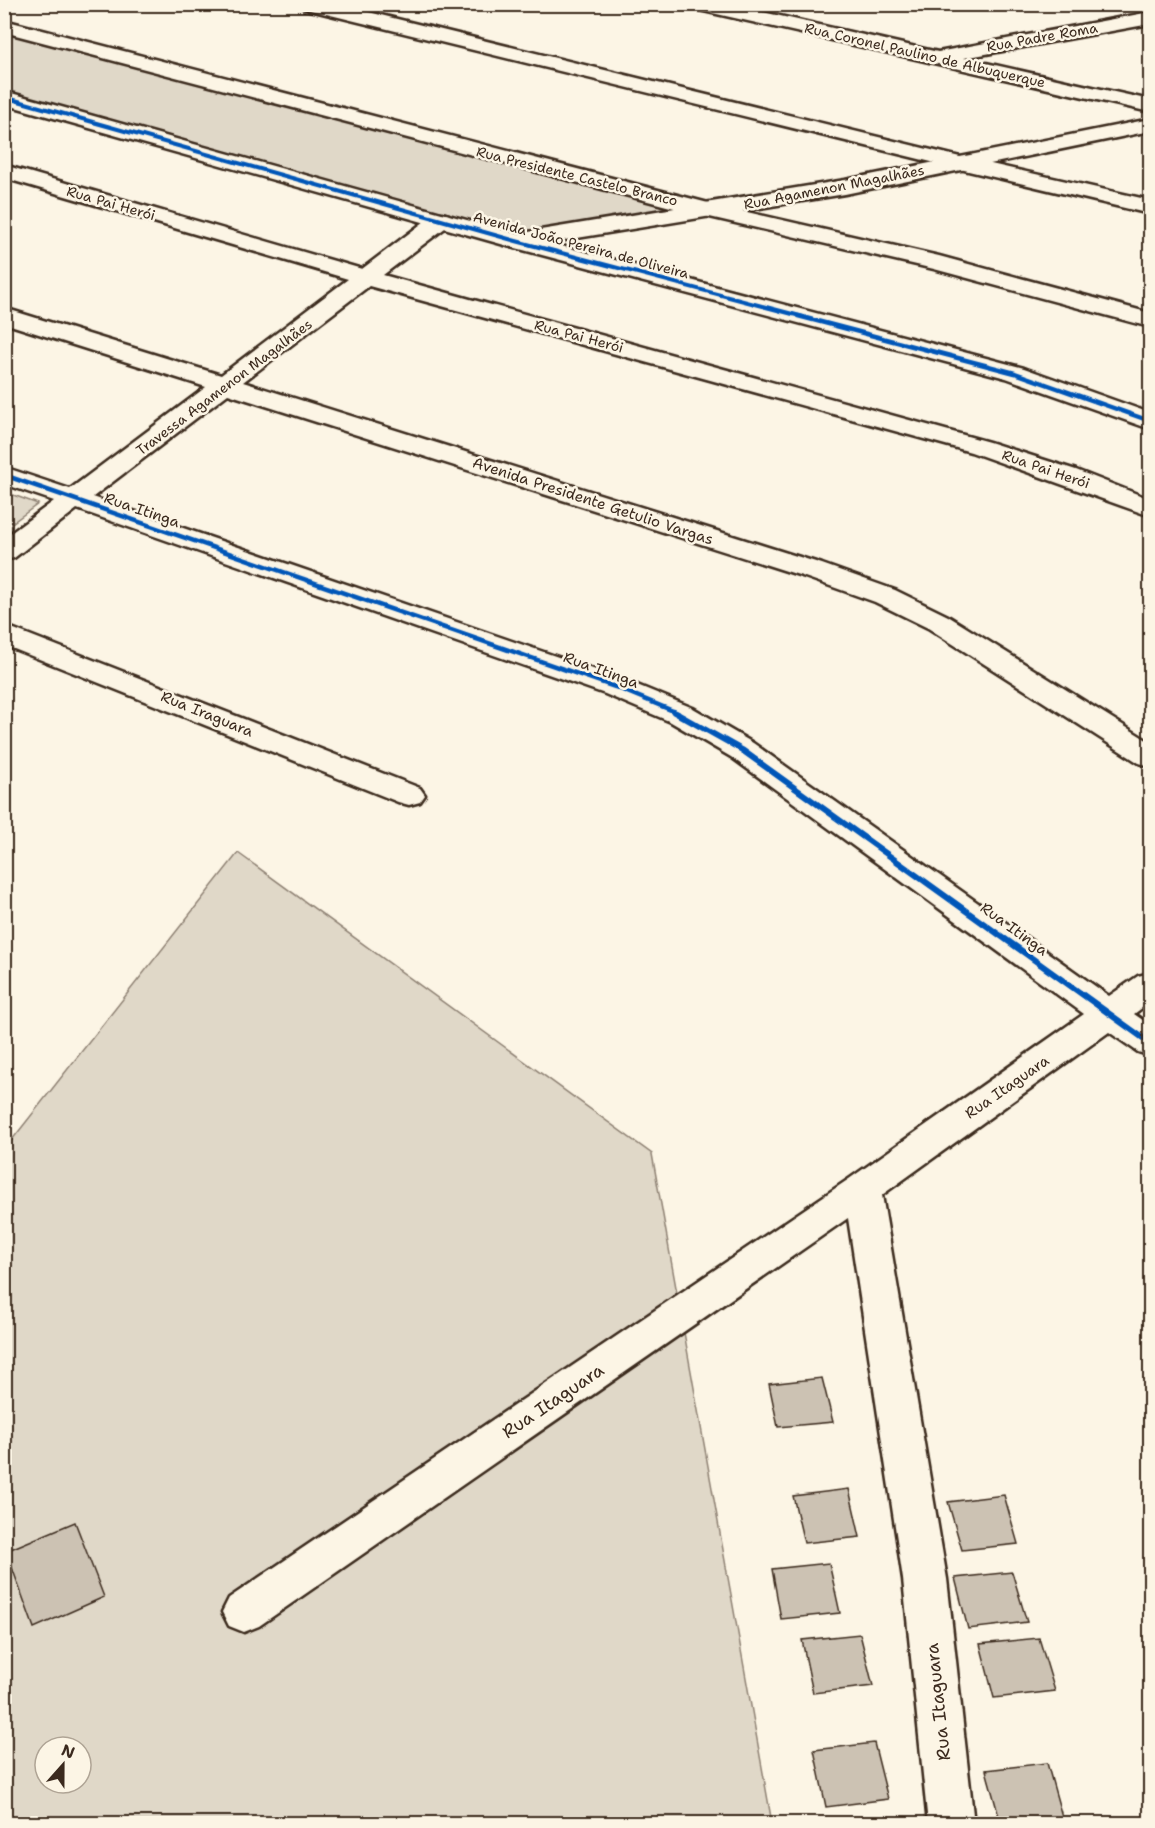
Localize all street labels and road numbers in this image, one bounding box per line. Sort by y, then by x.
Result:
street label: Rua Coronel Paulino de Albuquerque [803,18,1047,92]
street label: Rua Padre Roma [985,18,1099,56]
street label: Rua Presidente Castelo Branco [474,142,680,210]
street label: Rua Agamenon Magalhães [742,161,926,213]
street label: Rua Pai Herói [65,182,157,224]
street label: Avenida João Pereira de Oliveira [471,208,691,283]
street label: Travessa Agamenon Magalhães [132,315,316,459]
street label: Rua Pai Herói [532,315,626,357]
street label: Rua Pai Herói [1000,446,1092,492]
street label: Avenida Presidente Getulio Vargas [470,453,716,549]
street label: Rua Itinga [101,488,183,533]
street label: Rua Itinga [561,647,642,693]
street label: Rua Iraguara [158,686,257,742]
street label: Rua Itinga [976,898,1052,961]
street label: Rua Itaguara [961,1050,1054,1123]
street label: Rua Itaguara [497,1358,609,1444]
street label: Rua Itaguara [920,1642,956,1762]

